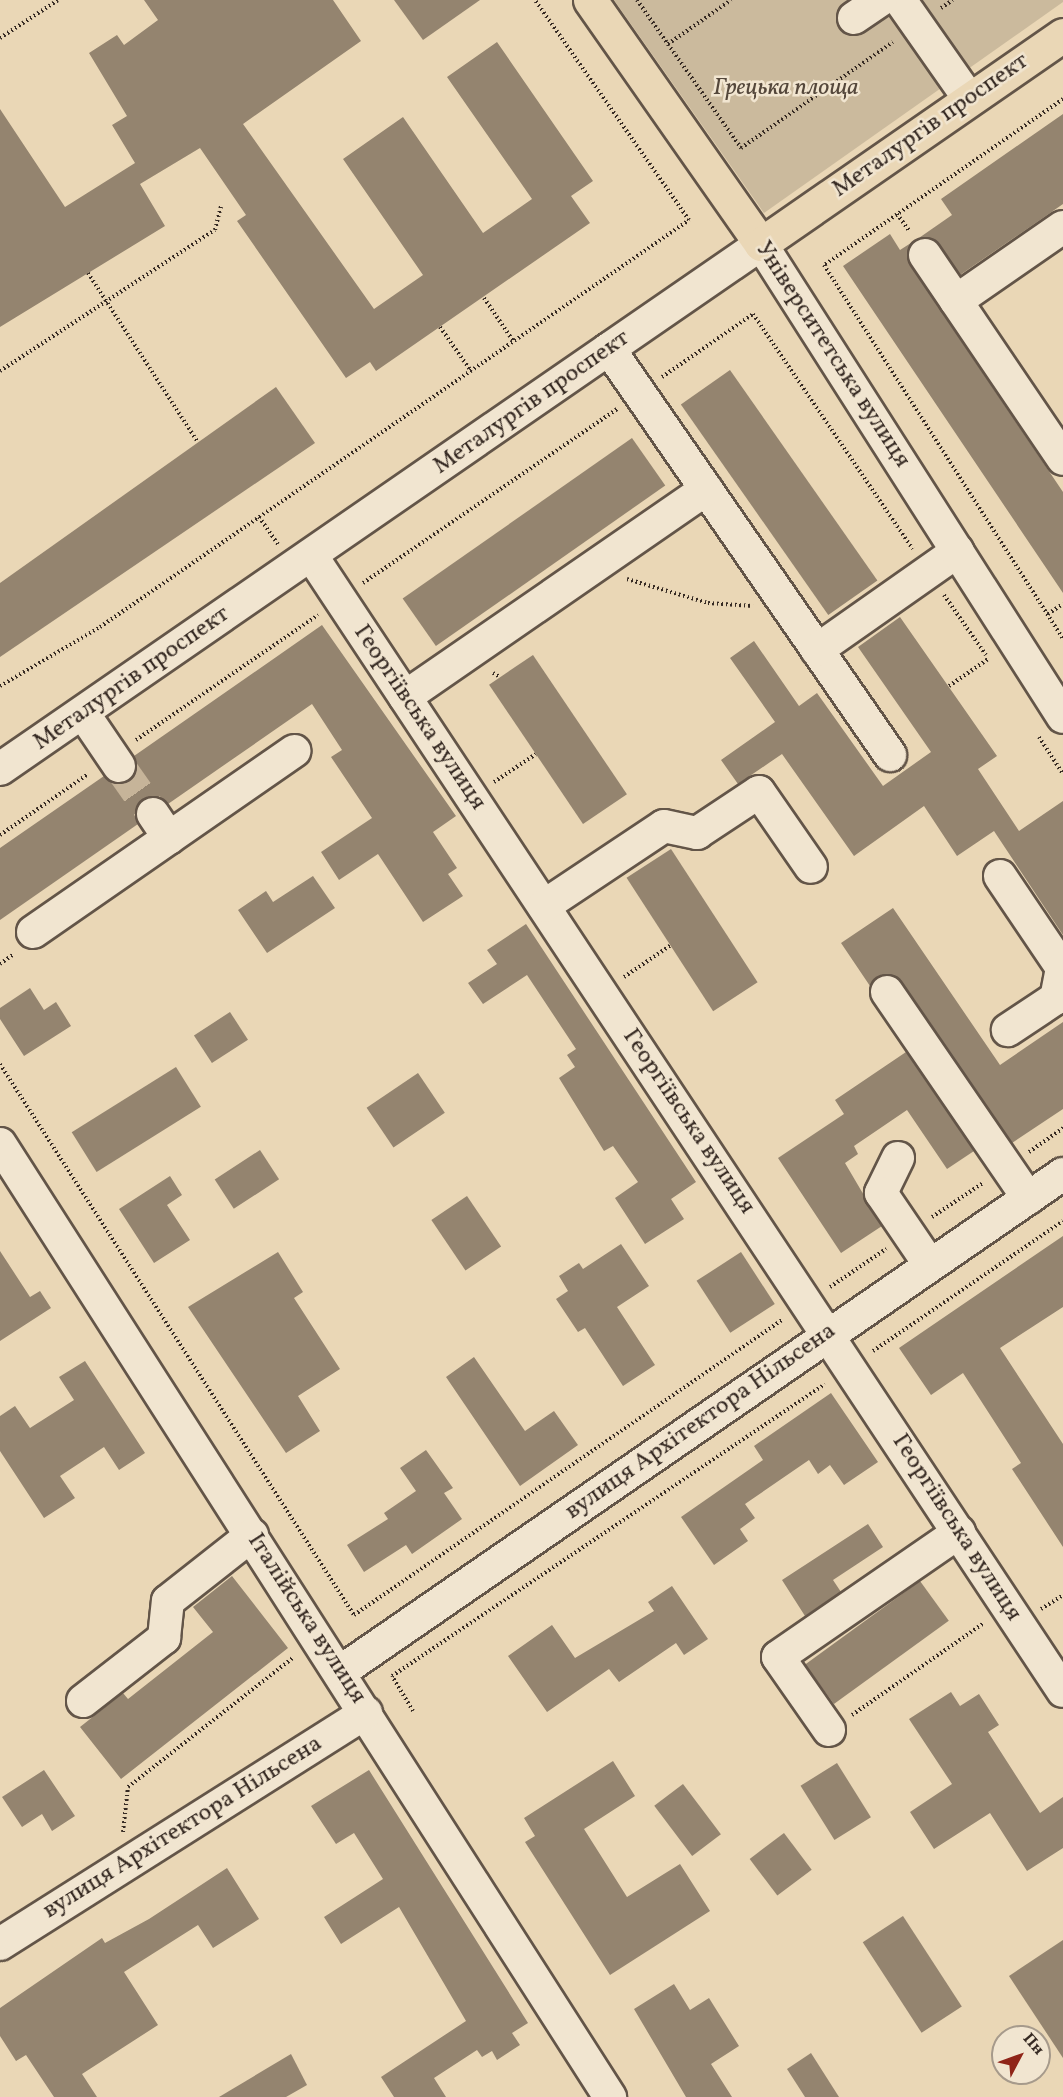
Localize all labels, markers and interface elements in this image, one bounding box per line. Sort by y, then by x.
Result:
street label: Металургів проспект [827,47,1035,205]
park label: Грецька площа [713,75,859,103]
street label: Університетська вулиця [748,236,916,474]
street label: Металургів проспект [428,324,636,482]
street label: Металургів проспект [28,600,236,758]
street label: Георгіївська вулиця [346,620,492,816]
street label: Георгіївська вулиця [615,1024,761,1220]
street label: вулиця Архітектора Нільсена [560,1317,842,1527]
street label: Георгіївська вулиця [885,1429,1027,1627]
street label: Італійська вулиця [240,1528,372,1710]
street label: вулиця Архітектора Нільсена [38,1730,328,1926]
north arrow [991,2025,1051,2085]
text: Пн [1017,2029,1049,2060]

